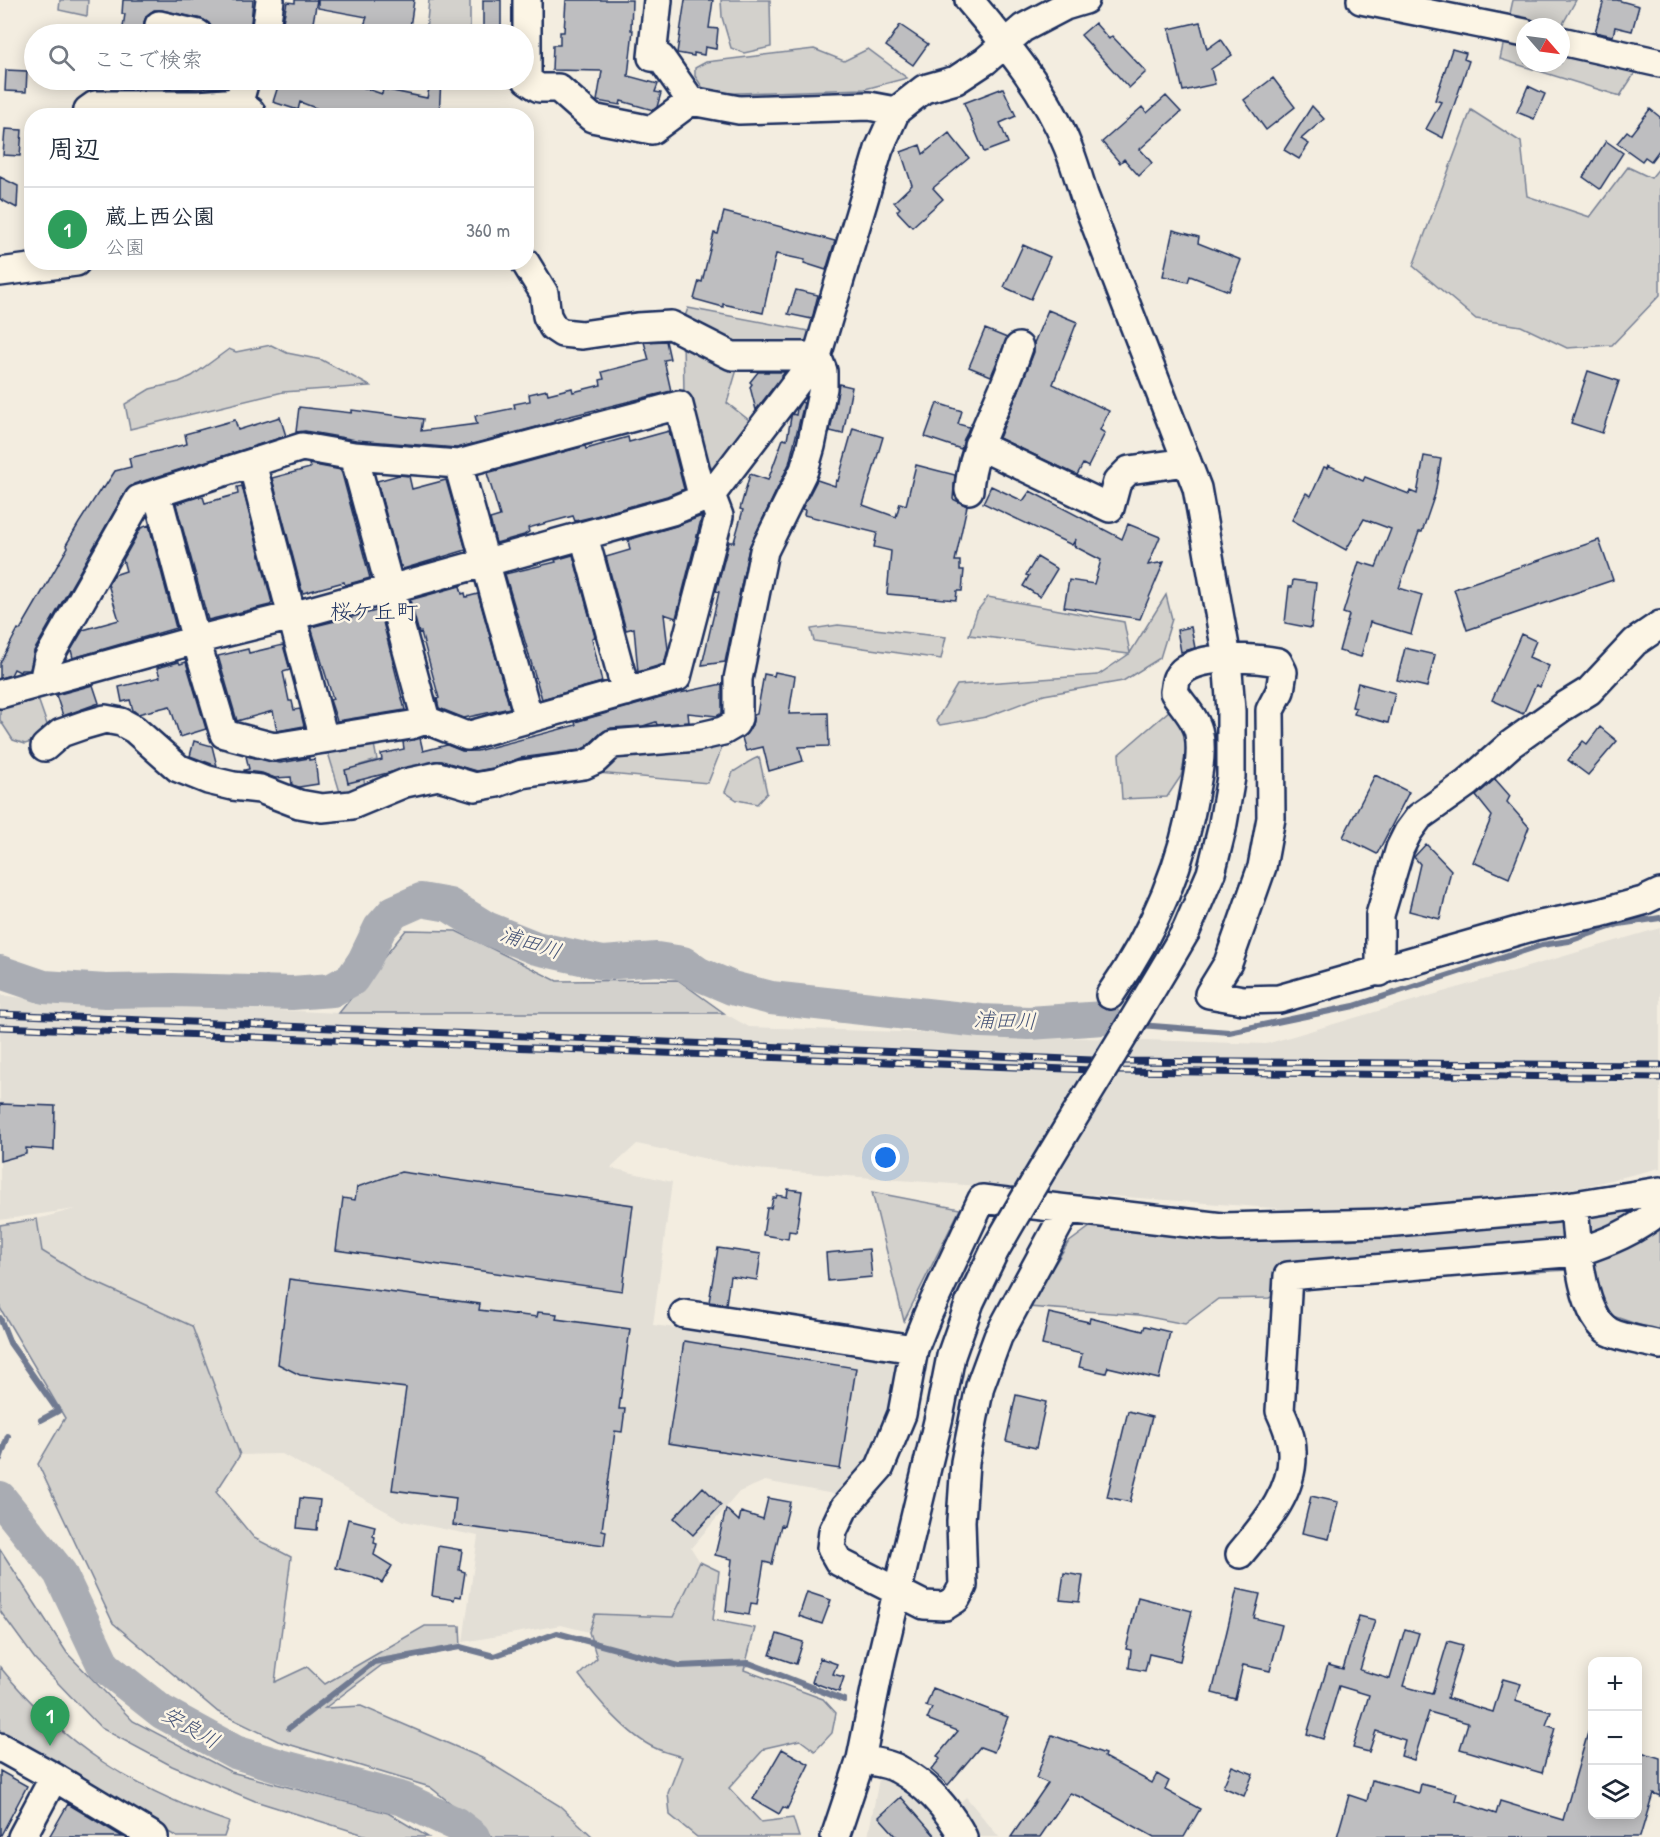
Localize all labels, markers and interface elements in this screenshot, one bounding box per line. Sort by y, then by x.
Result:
north arrow [1516,18,1570,72]
search box [24,24,534,90]
icon: search [45,41,78,74]
text: ここで検索 [93,44,203,74]
text: 周辺 [48,131,100,166]
text: 蔵上西公園 [105,201,215,231]
text: 1 [64,216,71,243]
text: 360 m [466,216,510,243]
text: 公園 [105,233,145,260]
district label: 桜ケ丘町 [330,596,418,626]
water label: 浦田川 [497,918,565,966]
water label: 浦田川 [973,1004,1037,1036]
your location [871,1143,900,1172]
map controls [1588,1657,1642,1819]
button: + [1588,1657,1642,1711]
pin: 1 [31,1696,70,1746]
water label: 安良川 [156,1699,226,1755]
button: − [1588,1711,1642,1765]
button: layers [1588,1765,1642,1819]

